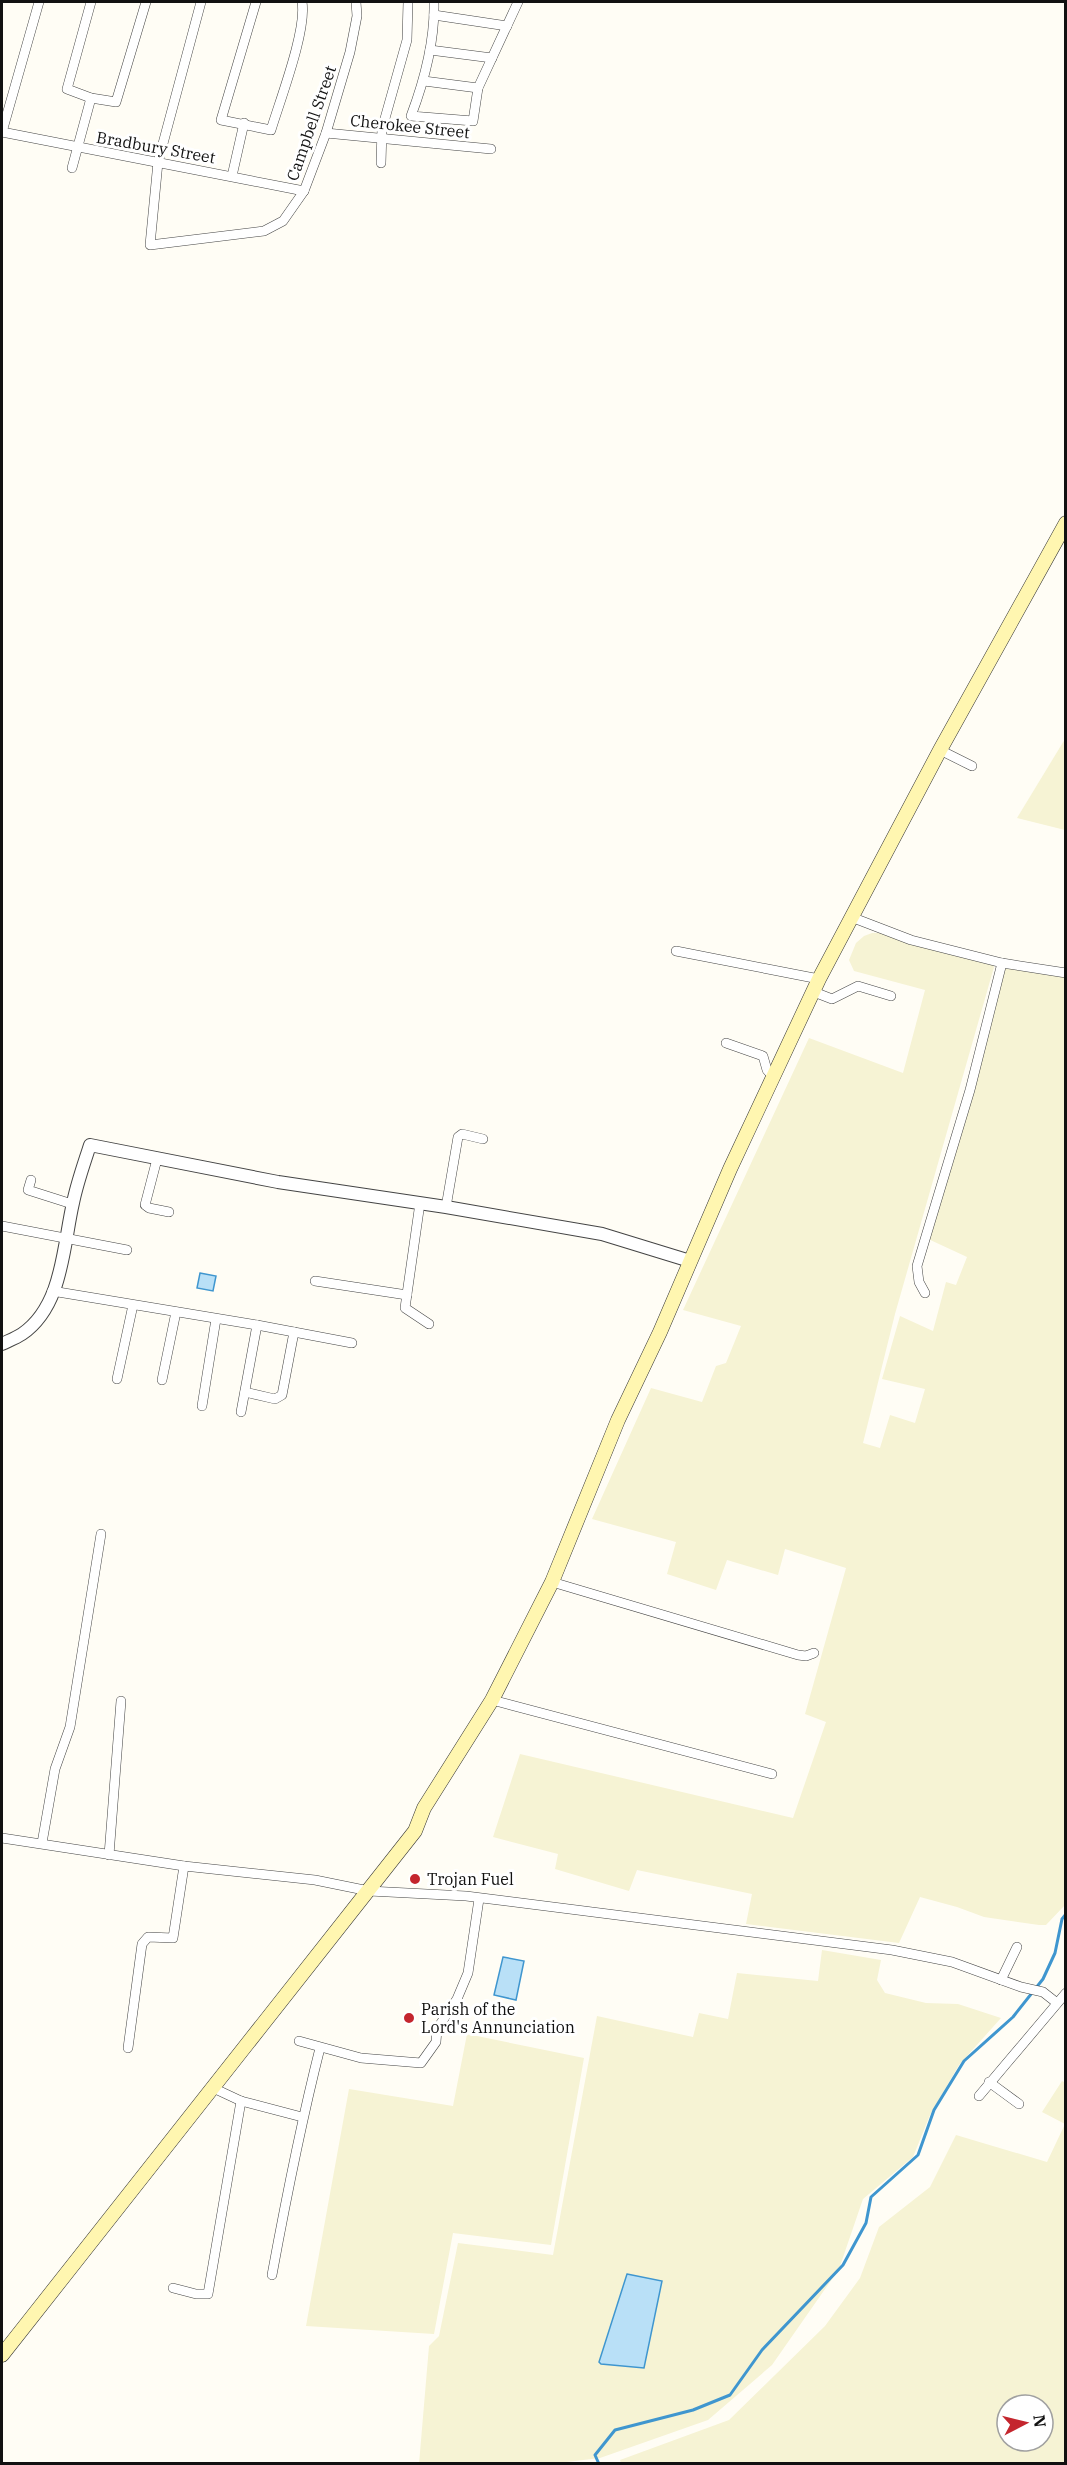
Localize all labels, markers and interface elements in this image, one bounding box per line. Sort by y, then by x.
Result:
street label: Campbell Street [282,62,340,183]
street label: Cherokee Street [349,110,471,142]
street label: Bradbury Street [95,127,217,167]
place label: Trojan Fuel [427,1869,514,1889]
marker: Trojan Fuel [408,1872,422,1886]
place label: Parish of the Lord's Annunciation [421,1999,575,2037]
marker: Parish of the Lord's Annunciation [402,2011,416,2025]
north arrow [995,2393,1055,2453]
text: N [1029,2414,1051,2429]

